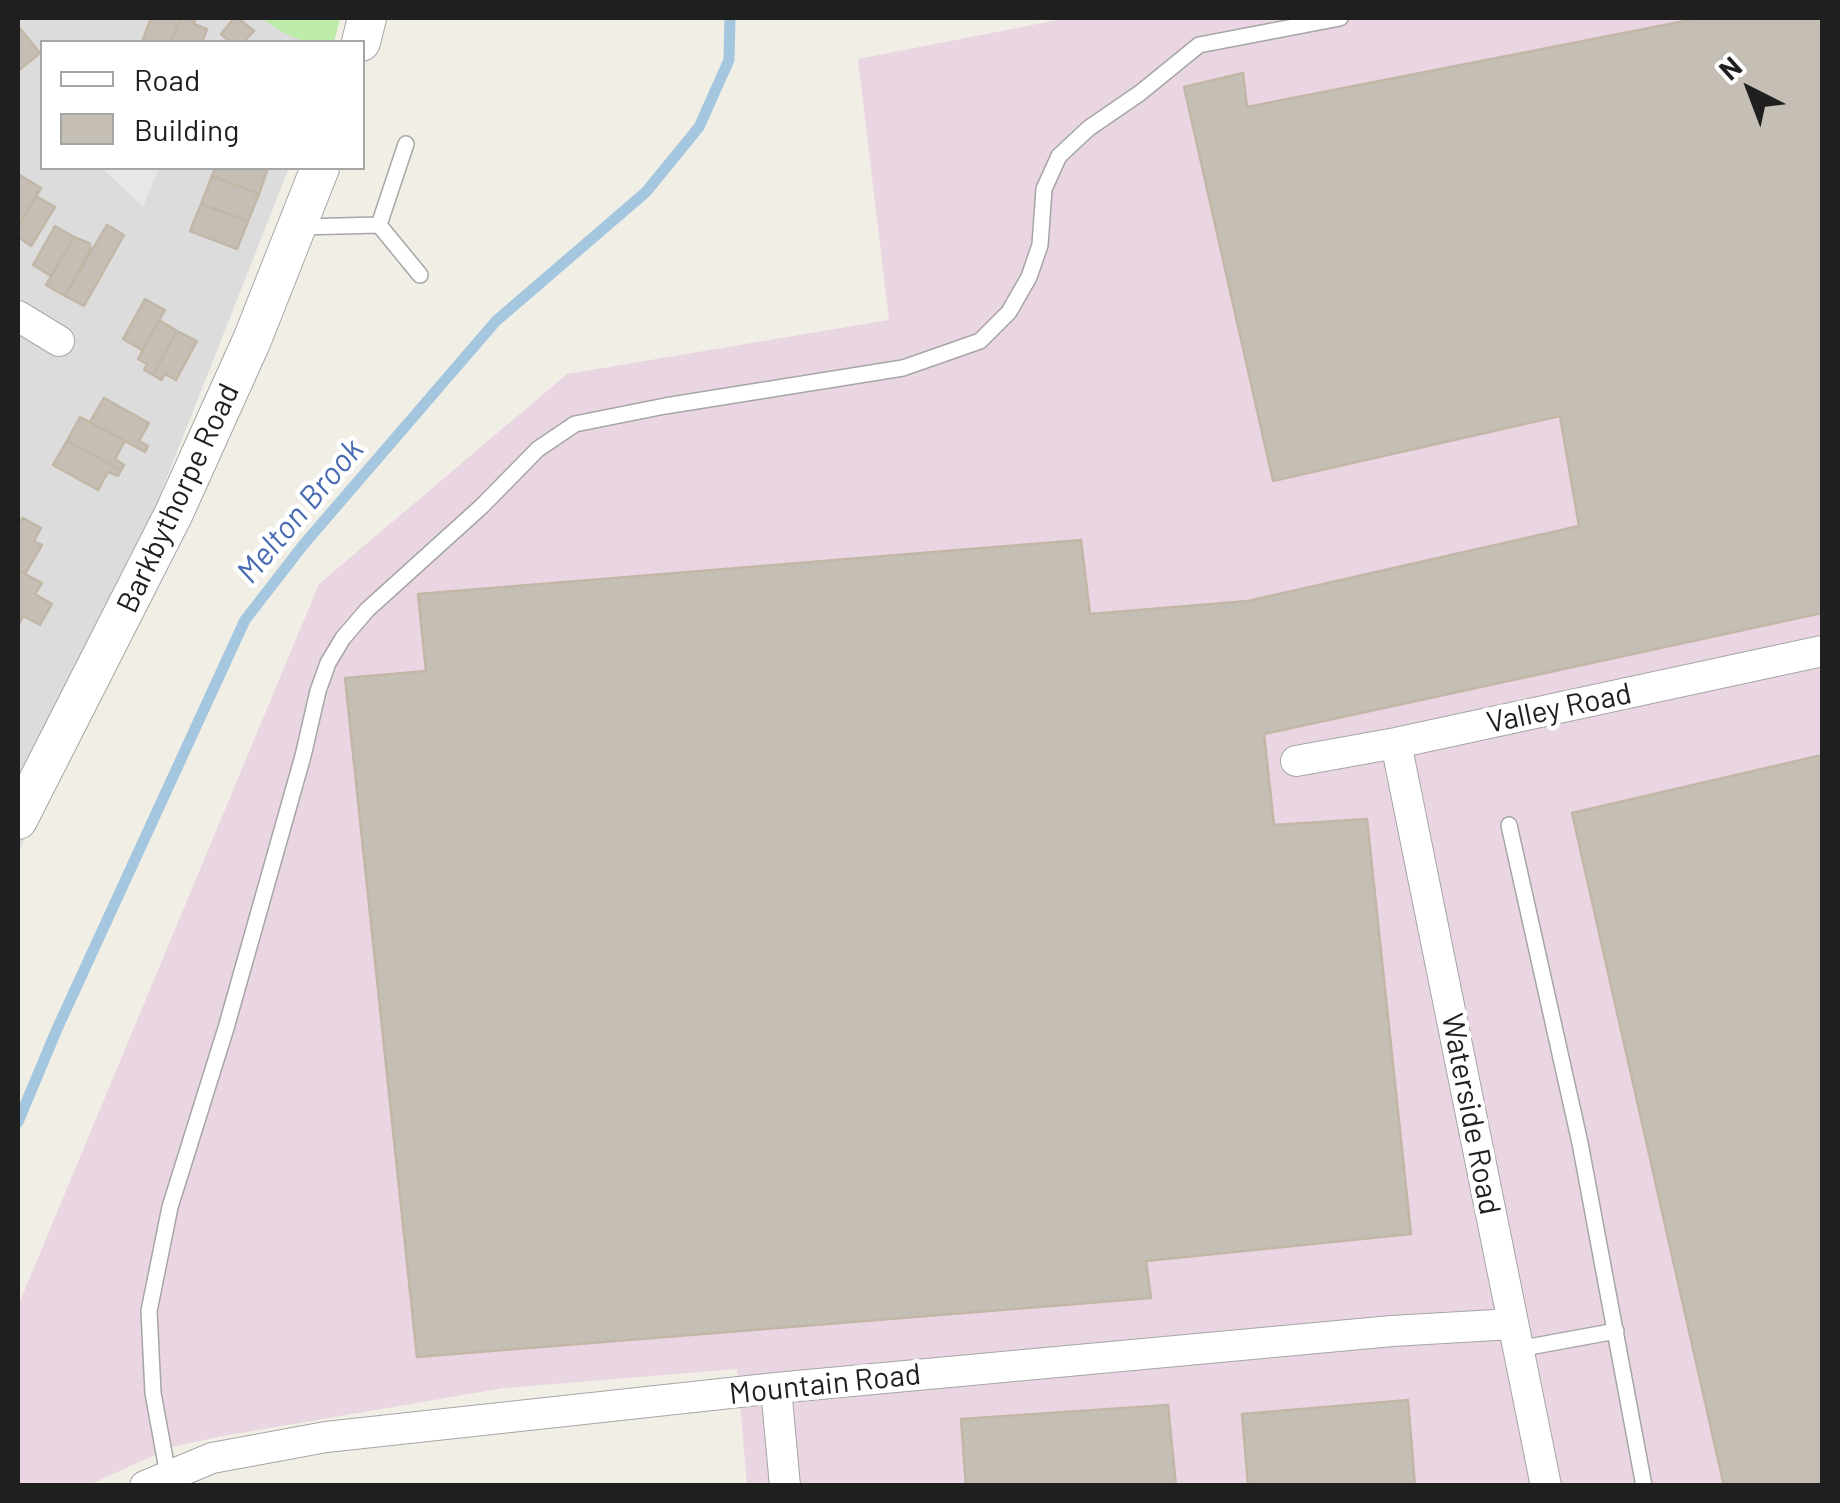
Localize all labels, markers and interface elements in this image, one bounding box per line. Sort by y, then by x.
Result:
legend [40,40,365,170]
north arrow [1700,40,1800,140]
text: N [1712,49,1748,87]
text: Road [134,61,200,97]
text: Building [134,111,239,147]
street label: Barkbythorpe Road [109,378,247,618]
water label: Melton Brook [229,431,371,591]
street label: Valley Road [1483,675,1635,741]
street label: Waterside Road [1434,1010,1508,1218]
street label: Mountain Road [727,1356,923,1412]

